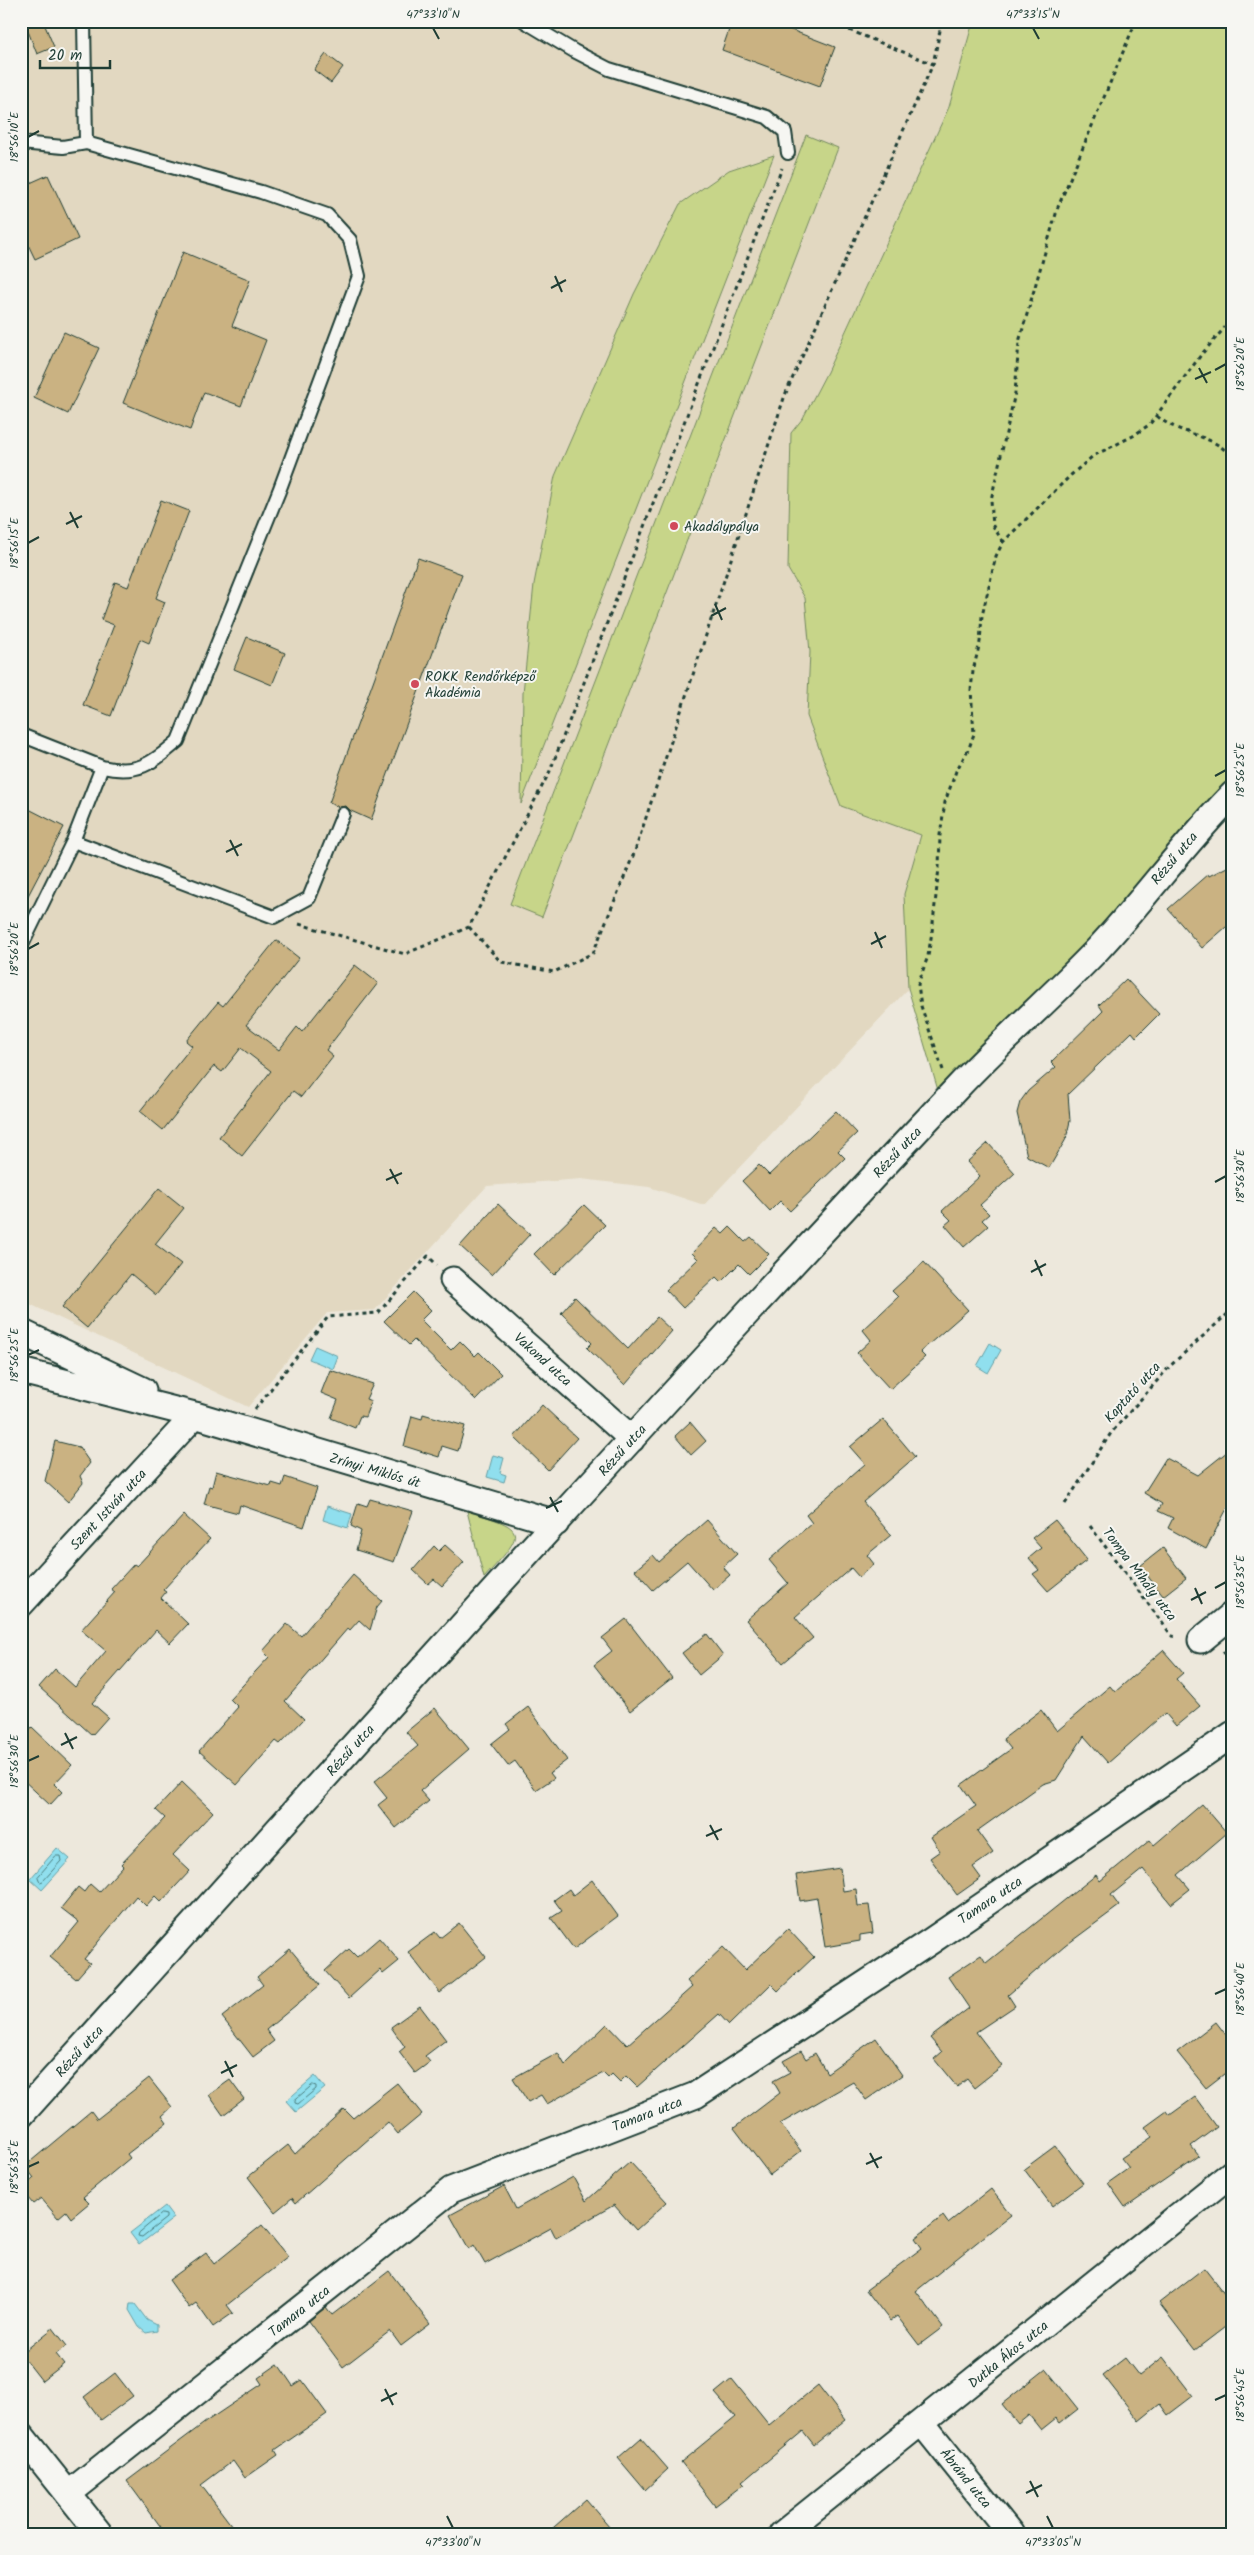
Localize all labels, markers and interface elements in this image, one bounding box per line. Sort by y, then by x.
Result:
text: 47°33'10"N [406,5,460,24]
text: 47°33'15"N [1006,5,1060,24]
scale bar [40,38,110,70]
text: 20 m [48,44,82,68]
text: 18°56'10"E [5,111,24,162]
text: 18°56'20"E [1231,336,1250,391]
text: 18°56'15"E [5,516,24,569]
place label: Akadálypálya [684,516,759,538]
marker: Akadálypálya [668,520,680,532]
place label: ROKK Rendőrképző Akadémia [425,666,537,704]
marker: ROKK Rendőrképző Akadémia [409,678,421,690]
text: 18°56'25"E [1231,742,1250,797]
street label: Rézsű utca [1146,827,1204,890]
text: 18°56'20"E [5,921,24,976]
street label: Rézsű utca [868,1122,927,1183]
text: 18°56'30"E [1231,1148,1250,1203]
text: 18°56'25"E [5,1327,24,1382]
street label: Vakond utca [508,1328,576,1392]
street label: Kaptató utca [1099,1357,1166,1428]
street label: Rézsű utca [593,1420,652,1482]
street label: Zrínyi Miklós út [326,1447,424,1495]
street label: Szent István utca [65,1464,152,1555]
street label: Tompa Mihály utca [1096,1523,1182,1626]
text: 18°56'35"E [1231,1554,1250,1609]
street label: Rézsű utca [321,1720,380,1782]
text: 18°56'30"E [5,1733,24,1788]
street label: Tamara utca [954,1871,1027,1931]
text: 18°56'40"E [1231,1961,1250,2016]
street label: Rézsű utca [50,2021,109,2083]
street label: Tamara utca [609,2091,686,2138]
text: 18°56'35"E [5,2139,24,2194]
street label: Tamara utca [264,2280,335,2343]
street label: Dutka Ákos utca [964,2315,1054,2394]
text: 18°56'45"E [1231,2367,1250,2422]
street label: Ábránd utca [934,2444,996,2514]
text: 47°33'00"N [425,2533,481,2552]
text: 47°33'05"N [1025,2533,1081,2552]

